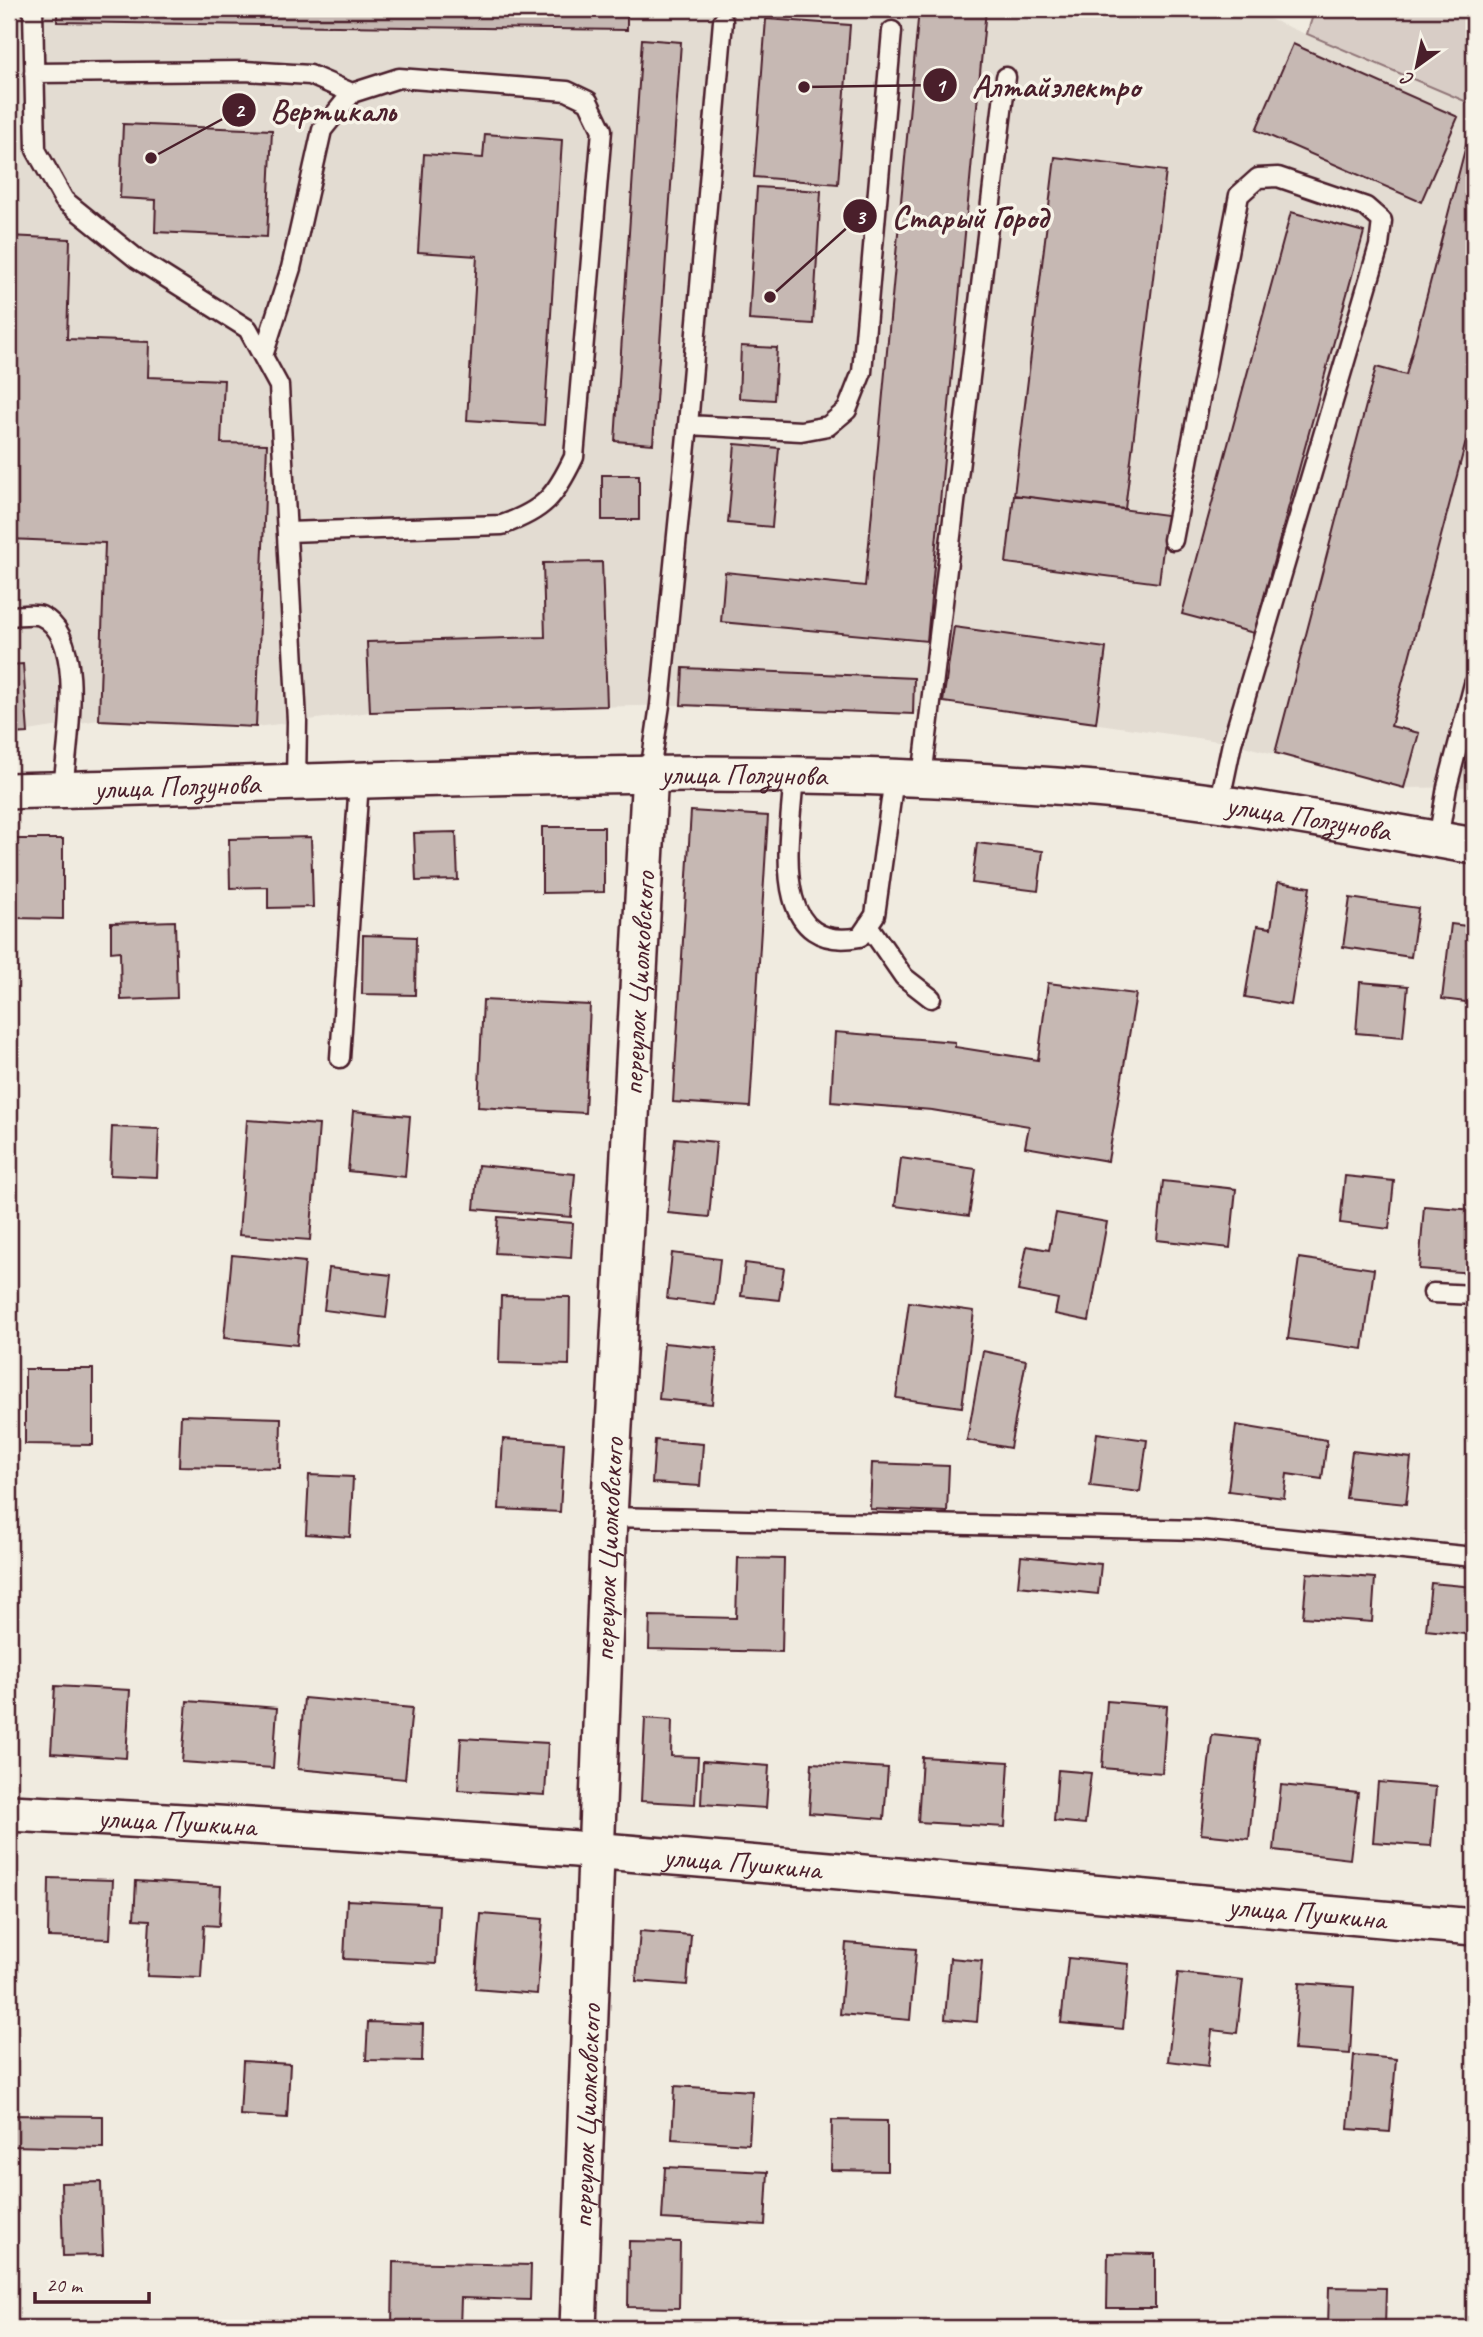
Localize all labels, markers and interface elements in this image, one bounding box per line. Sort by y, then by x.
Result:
north arrow [1382,32,1452,102]
callout: Алтайэлектро [922,59,1154,112]
text: С [1396,65,1419,92]
text: Алтайэлектро [972,66,1143,107]
text: 1 [935,73,947,99]
callout: Вертикаль [221,84,410,137]
text: Вертикаль [270,90,398,131]
text: 2 [234,97,246,123]
callout: Старый Город [843,190,1062,243]
text: Старый Город [892,197,1051,238]
text: 3 [855,204,867,230]
street label: улица Ползунова [659,755,829,795]
street label: улица Ползунова [91,764,262,808]
street label: улица Ползунова [1222,785,1395,850]
street label: переулок Циолковского [613,869,664,1096]
street label: переулок Циолковского [584,1435,632,1662]
street label: улица Пушкина [95,1798,260,1845]
street label: улица Пушкина [660,1837,825,1888]
street label: улица Пушкина [1225,1886,1390,1939]
street label: переулок Циолковского [563,2002,609,2229]
scale bar [35,2260,149,2304]
text: 20 m [46,2272,84,2298]

